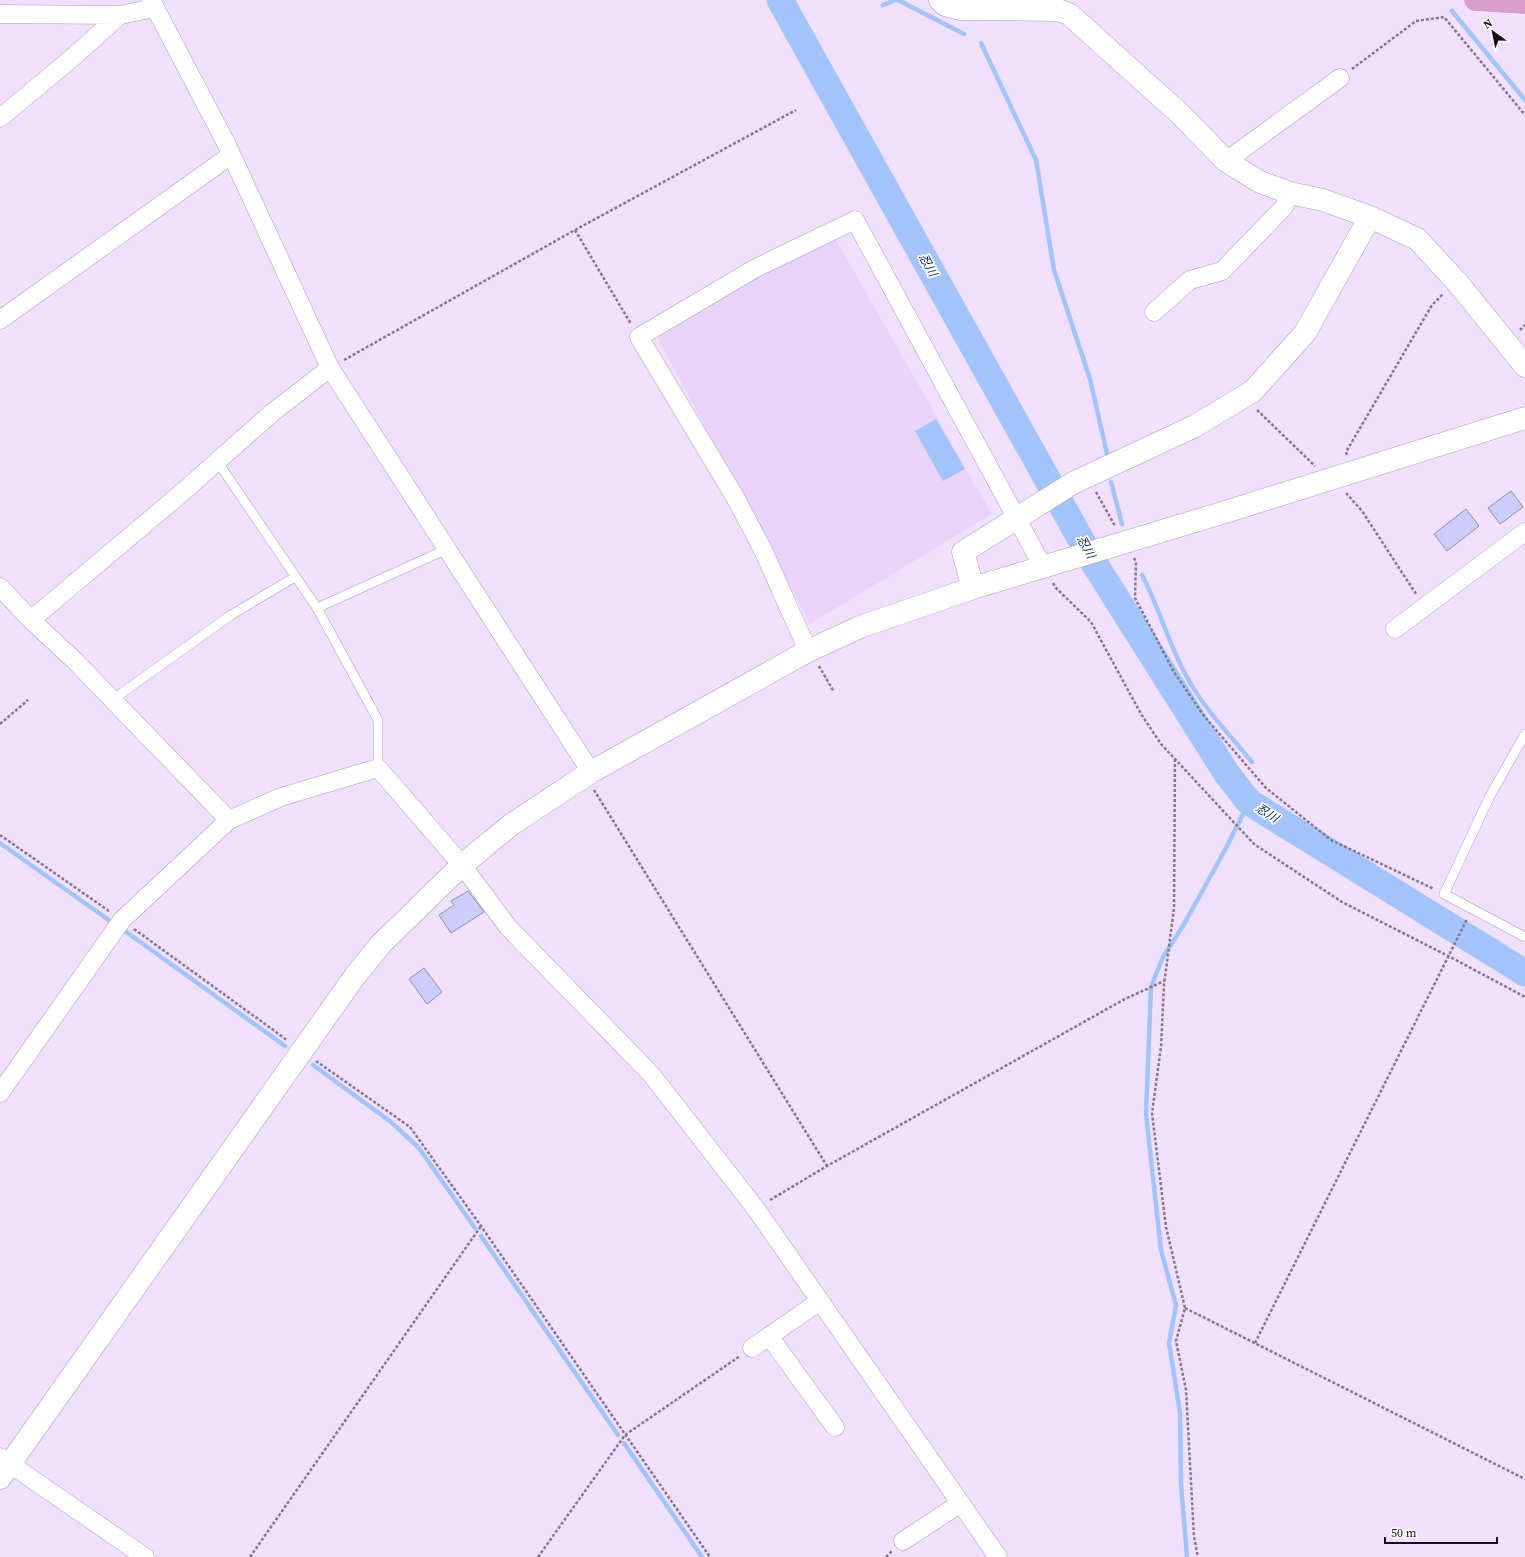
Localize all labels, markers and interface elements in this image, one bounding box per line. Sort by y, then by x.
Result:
north arrow [1473,12,1513,52]
text: N [1480,16,1495,33]
water label: 忍川 [915,251,942,281]
water label: 忍川 [1073,533,1100,563]
water label: 忍川 [1253,800,1283,827]
scale bar [1385,1519,1497,1545]
text: 50 m [1391,1525,1417,1541]

